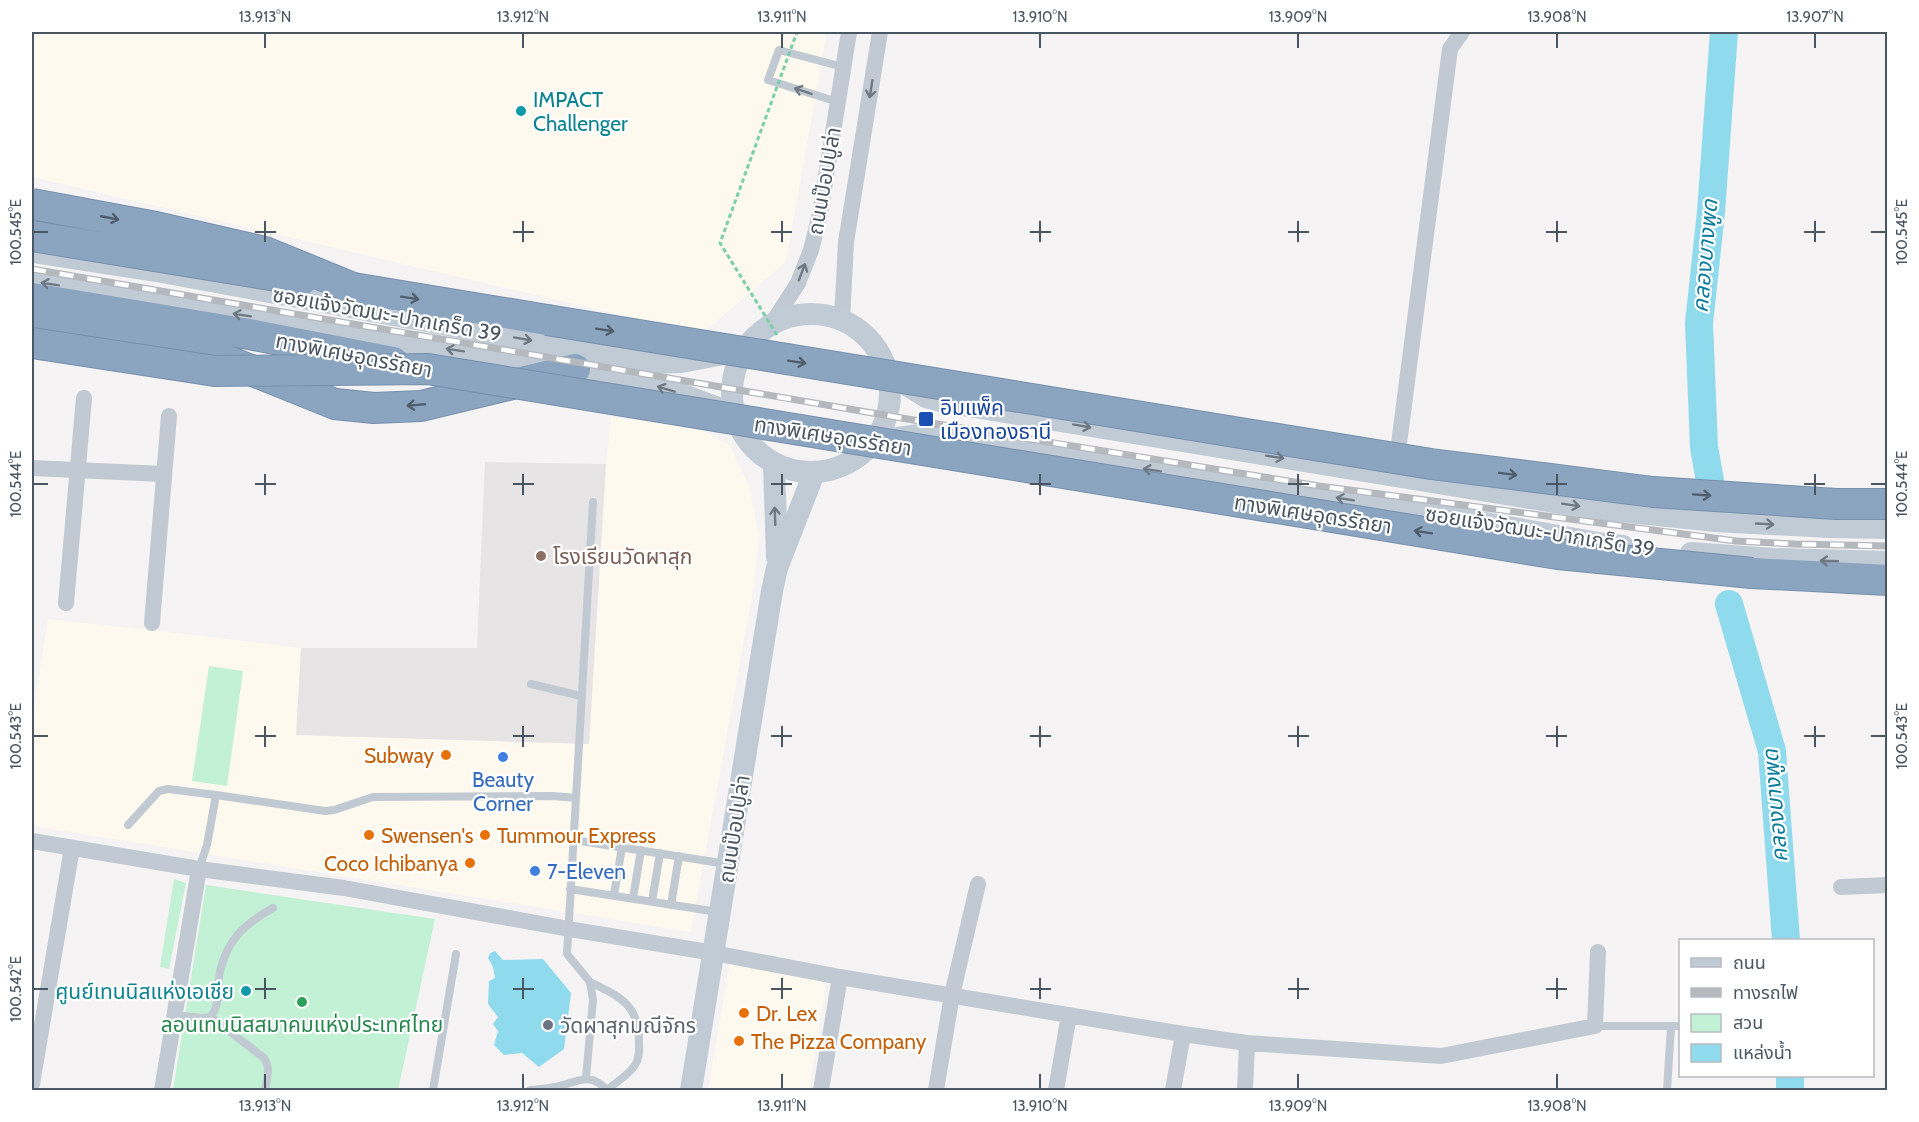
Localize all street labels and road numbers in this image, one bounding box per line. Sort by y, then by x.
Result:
street label: ถนนป๊อปปูล่า [802,125,847,237]
street label: ซอยแจ้งวัฒนะ-ปากเกร็ด 39 [271,282,503,346]
street label: ทางพิเศษอุดรรัถยา [273,328,434,383]
street label: ทางพิเศษอุดรรัถยา [752,411,913,462]
street label: ทางพิเศษอุดรรัถยา [1232,489,1393,540]
street label: ซอยแจ้งวัฒนะ-ปากเกร็ด 39 [1423,501,1657,561]
street label: ถนนป๊อปปูล่า [713,773,756,885]

